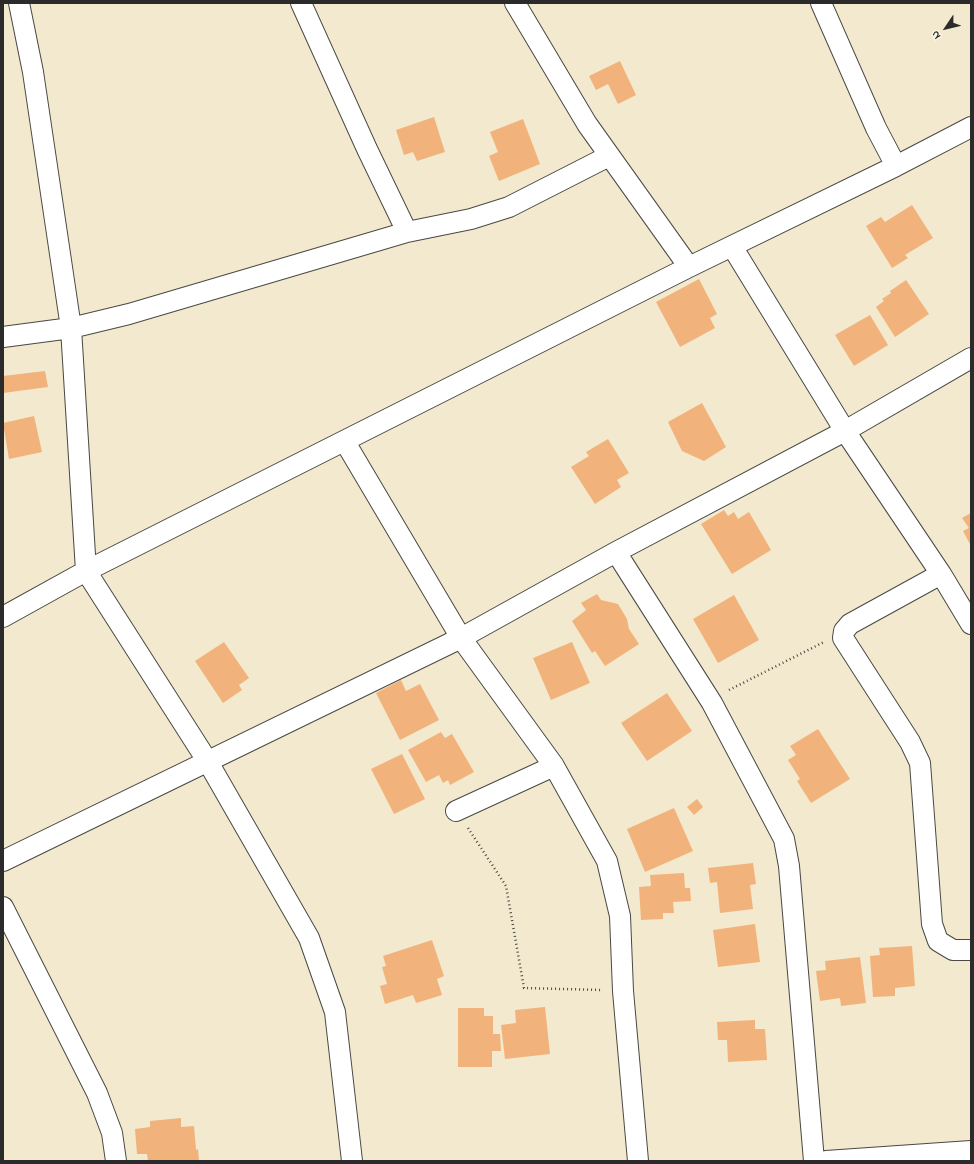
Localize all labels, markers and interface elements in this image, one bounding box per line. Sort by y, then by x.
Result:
north arrow [926,8,966,48]
text: N [927,27,945,43]

